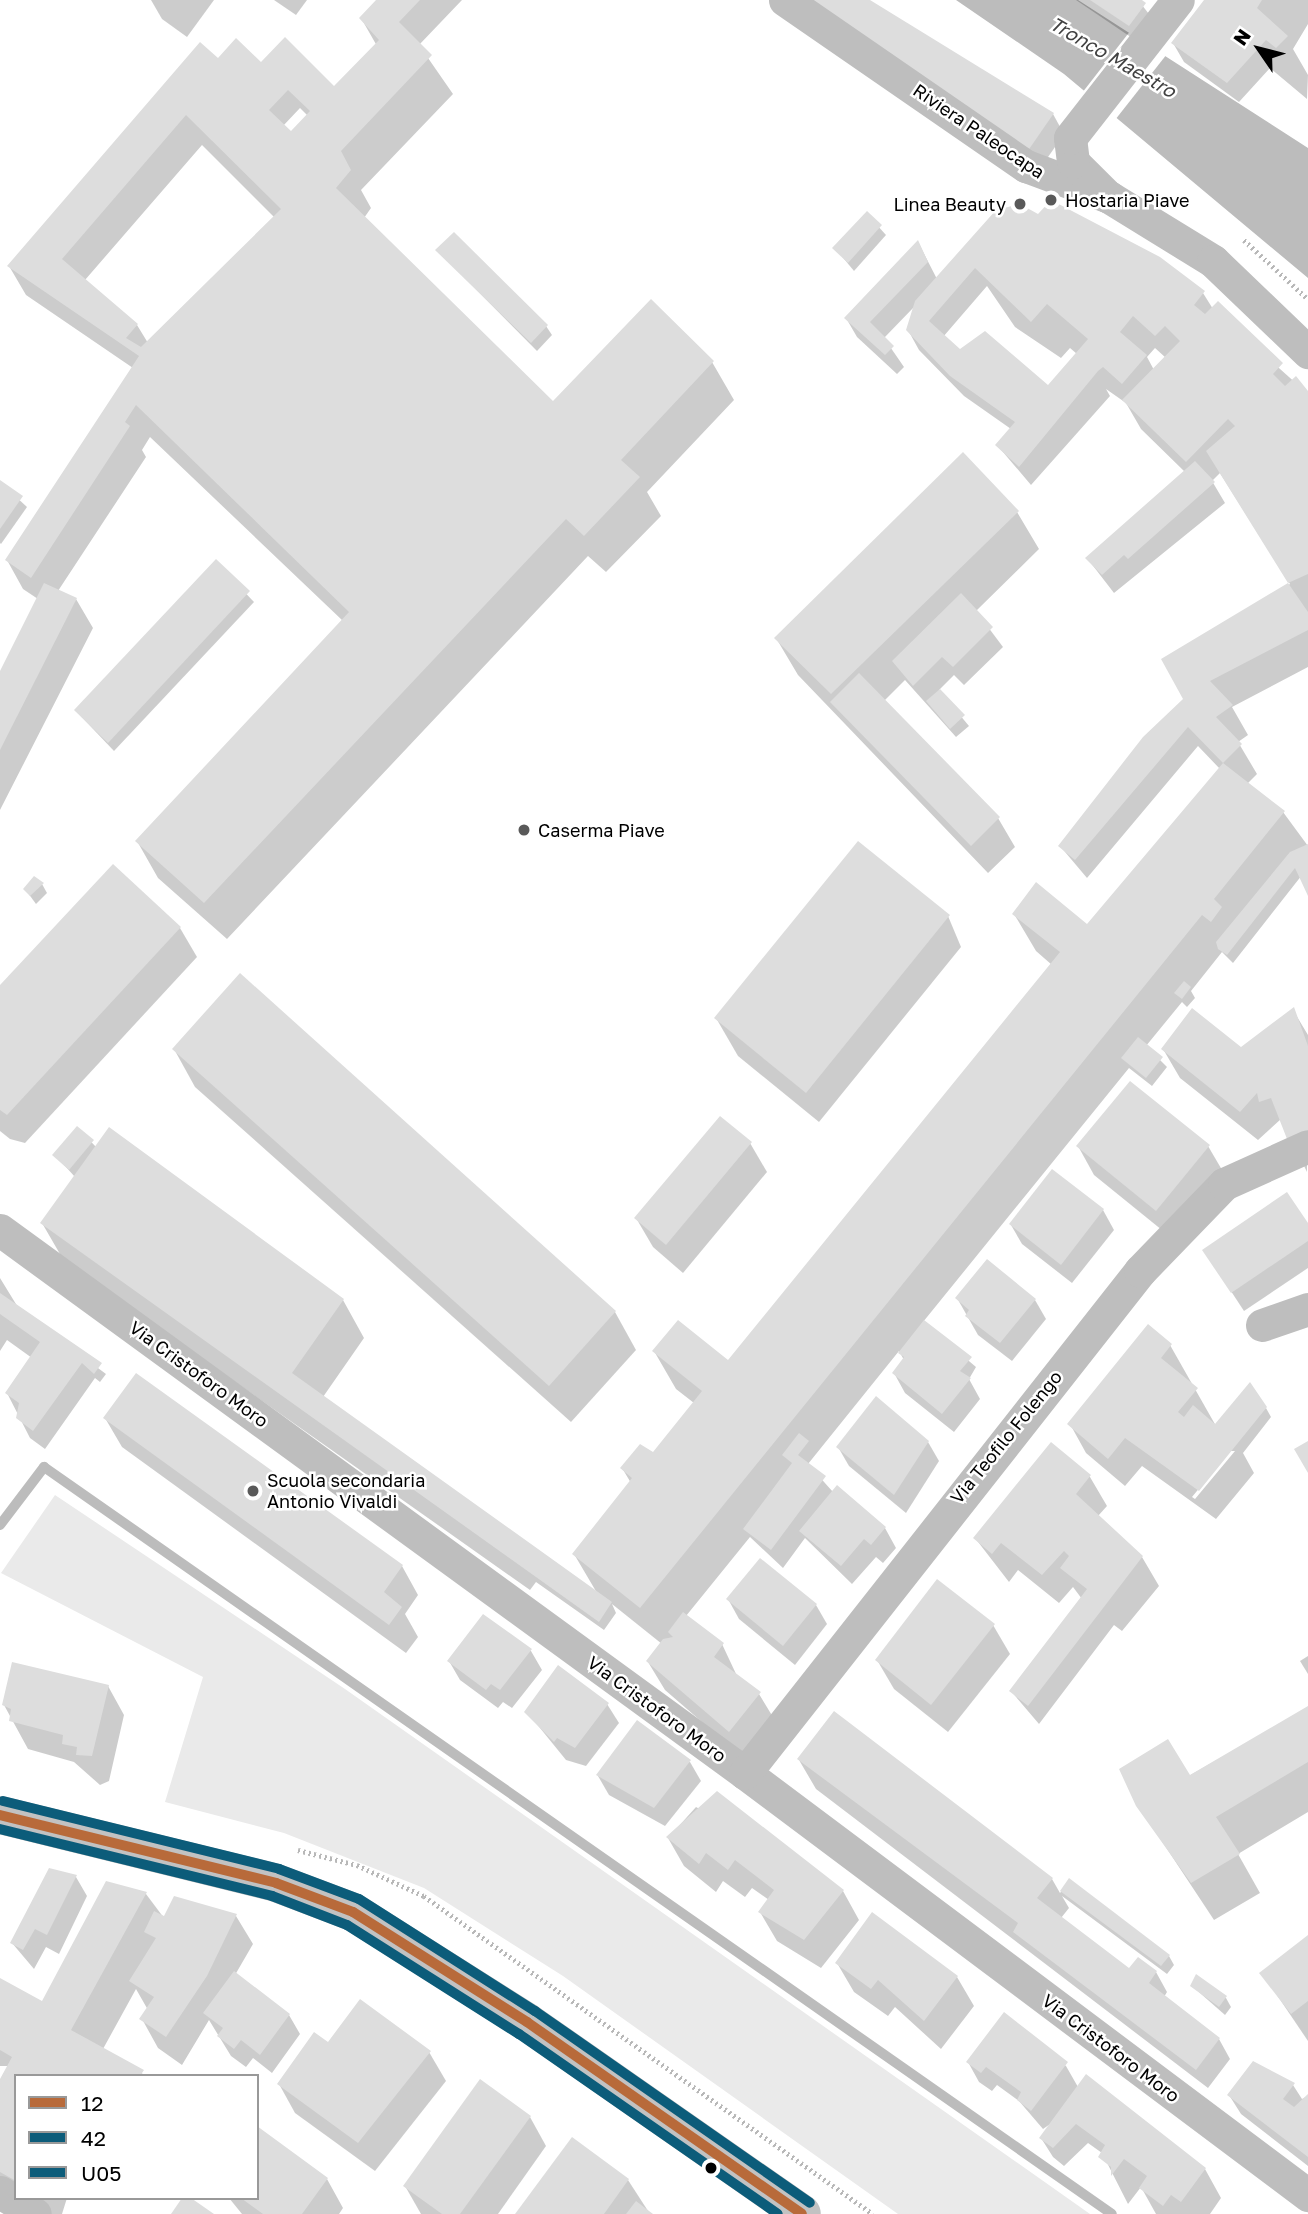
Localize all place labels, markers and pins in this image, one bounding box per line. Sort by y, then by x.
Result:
place label: Hostaria Piave [1065,189,1189,211]
marker: Hostaria Piave [1043,192,1059,208]
place label: Linea Beauty [894,193,1006,215]
marker: Linea Beauty [1012,196,1028,212]
place label: Caserma Piave [538,819,665,841]
marker: Caserma Piave [516,822,532,838]
place label: Scuola secondaria Antonio Vivaldi [267,1470,425,1512]
marker: Scuola secondaria Antonio Vivaldi [245,1483,261,1499]
unlabelled marker [704,2161,718,2175]

